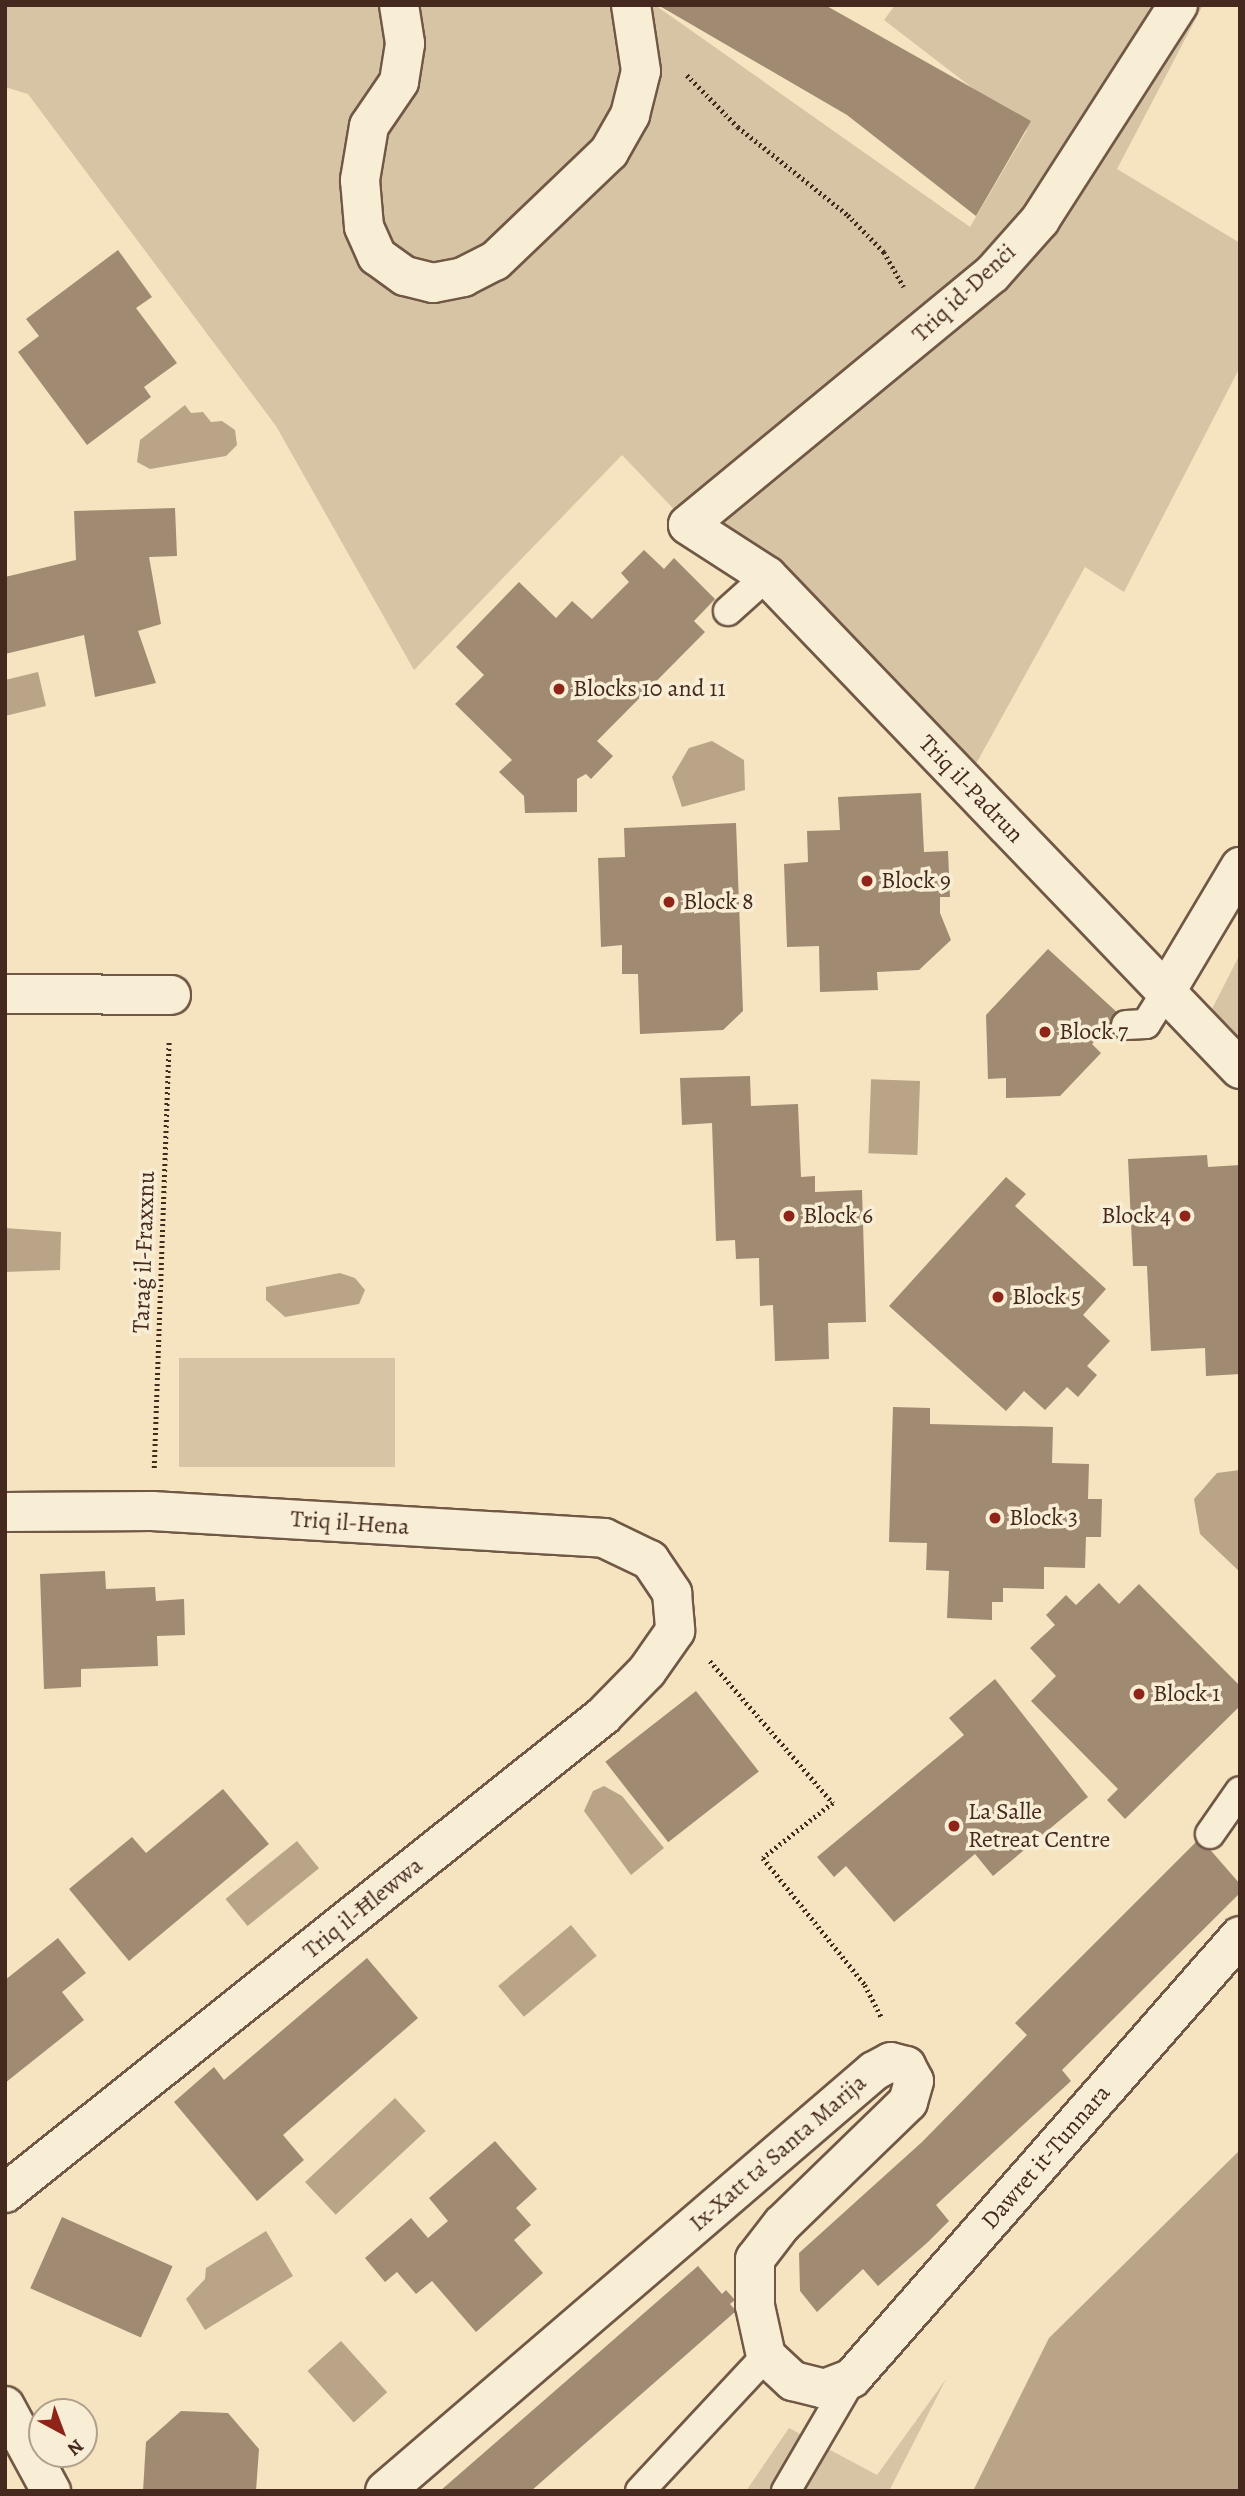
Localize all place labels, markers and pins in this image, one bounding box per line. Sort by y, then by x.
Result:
place label: Blocks 10 and 11 [573,675,726,703]
marker: Blocks 10 and 11 [551,681,567,697]
place label: Block 9 [881,867,951,895]
marker: Block 9 [859,873,875,889]
place label: Block 8 [683,888,754,916]
marker: Block 8 [661,894,677,910]
place label: Block 7 [1059,1018,1128,1046]
marker: Block 7 [1037,1024,1053,1040]
place label: Block 6 [803,1202,873,1230]
place label: Block 4 [1101,1202,1171,1230]
marker: Block 6 [781,1208,797,1224]
marker: Block 4 [1177,1208,1193,1224]
place label: Block 5 [1012,1283,1081,1311]
marker: Block 5 [990,1289,1006,1305]
place label: Block 3 [1009,1504,1078,1532]
marker: Block 3 [987,1510,1003,1526]
place label: Block 1 [1153,1680,1220,1708]
marker: Block 1 [1131,1686,1147,1702]
place label: La Salle Retreat Centre [968,1798,1110,1854]
marker: La Salle Retreat Centre [946,1818,962,1834]

